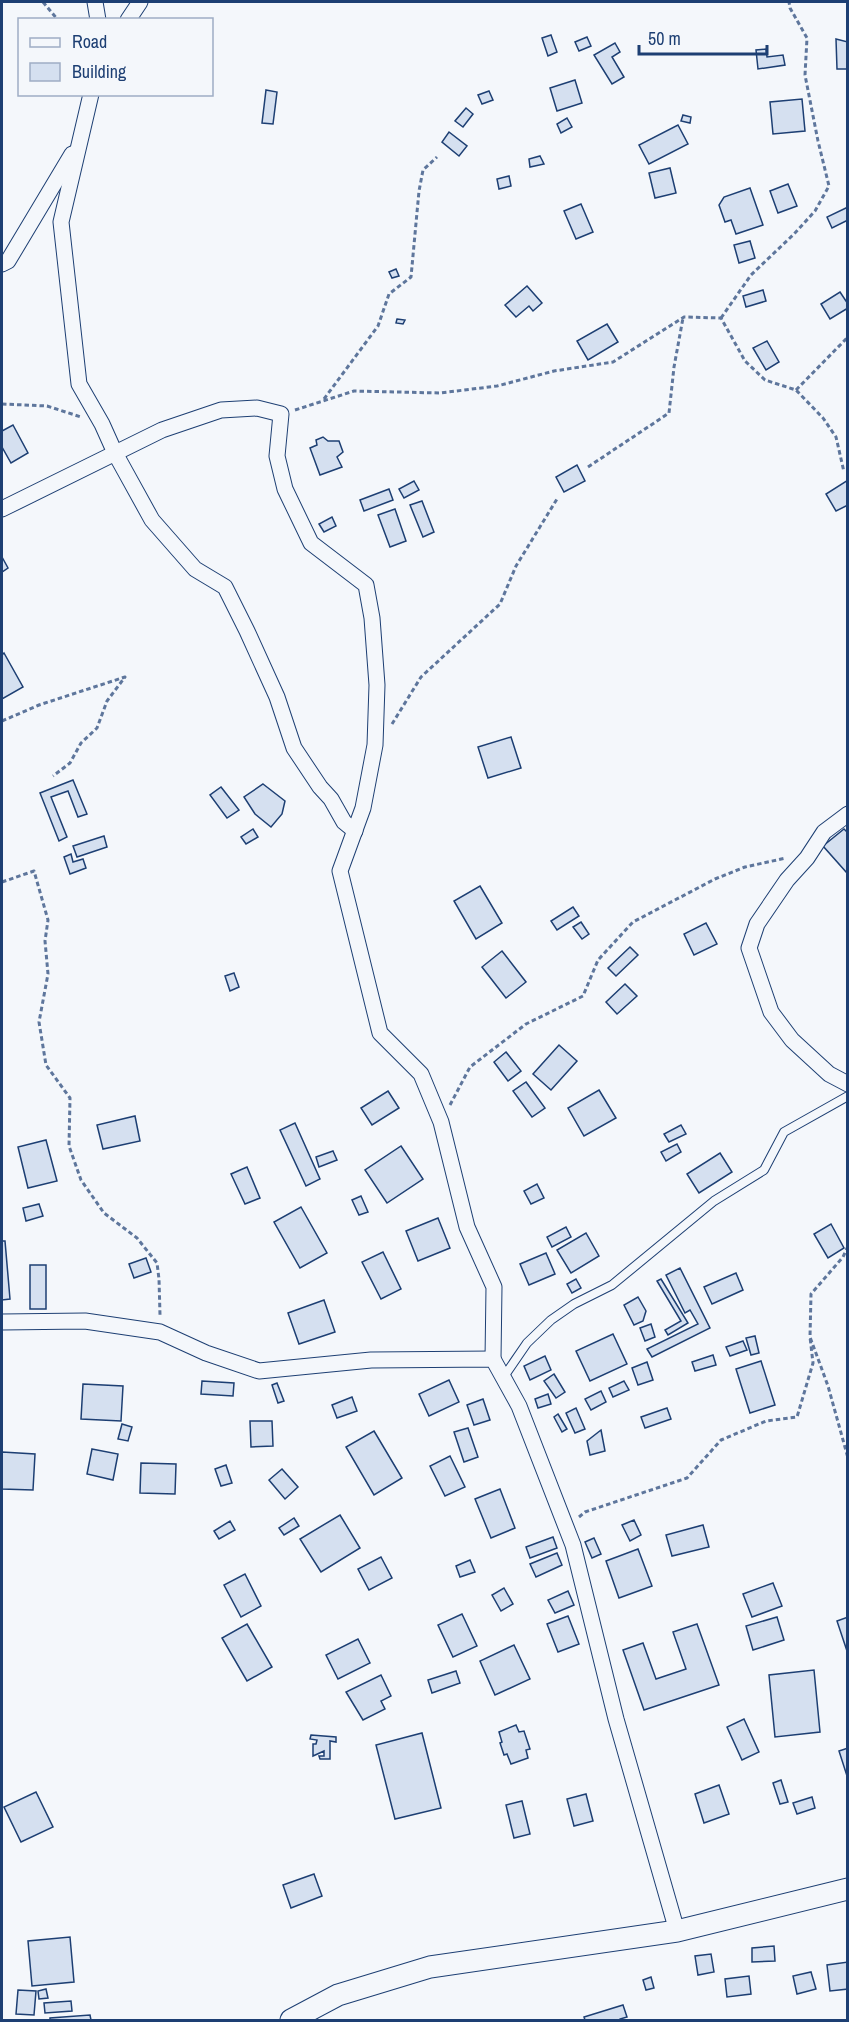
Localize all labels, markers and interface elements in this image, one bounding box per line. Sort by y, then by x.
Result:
legend [18,18,213,96]
scale bar [639,18,766,56]
text: 50 m [648,26,681,51]
text: Road [72,29,107,54]
text: Building [72,59,127,84]

